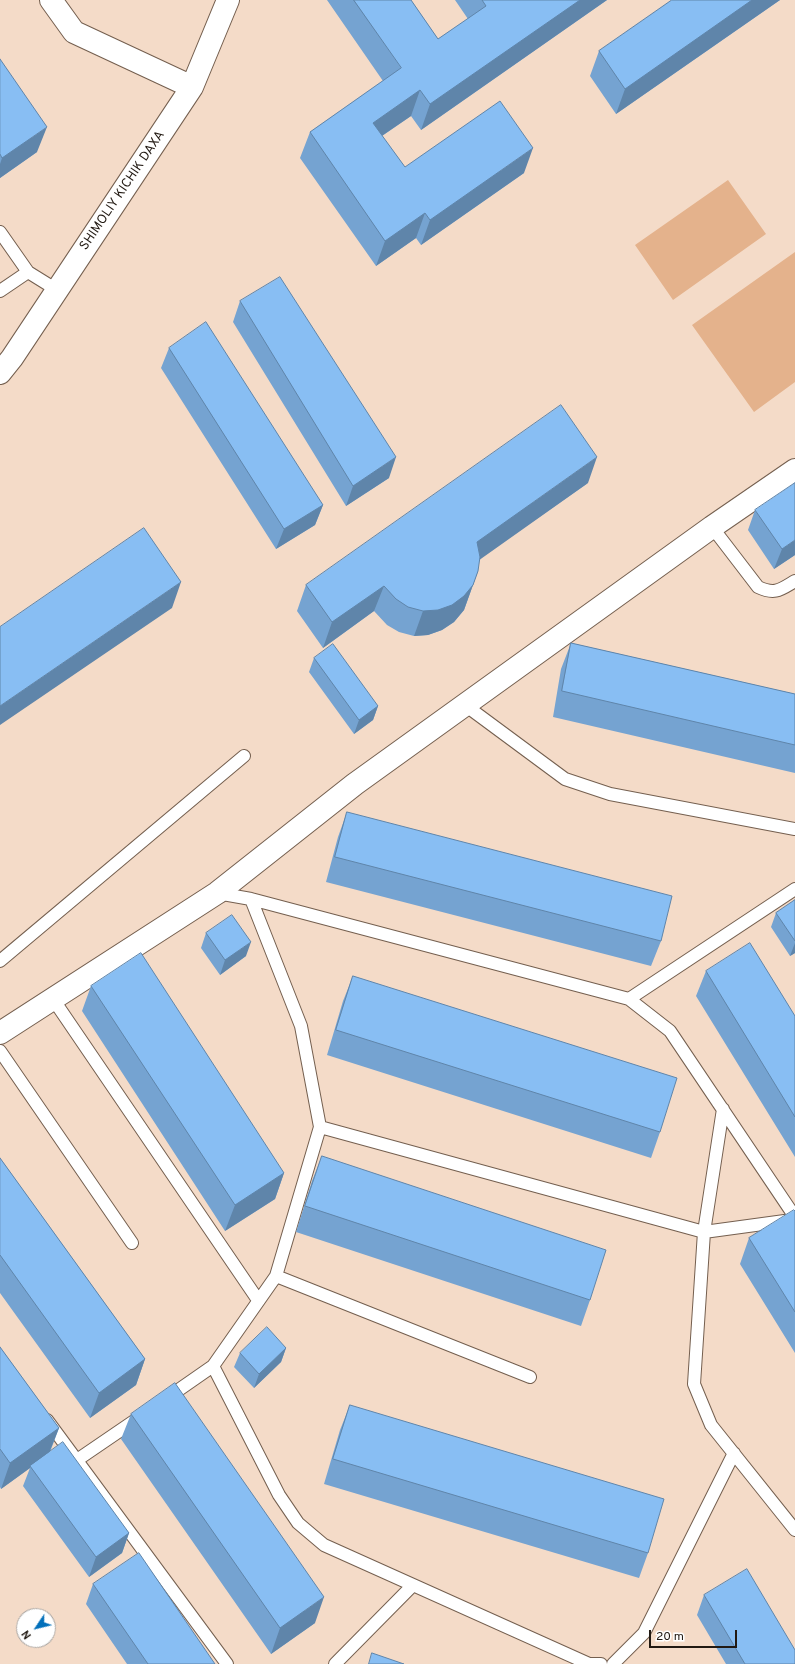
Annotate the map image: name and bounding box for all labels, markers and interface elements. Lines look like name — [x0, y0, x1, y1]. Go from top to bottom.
street label: SHIMOLIY KICHIK DAXA — [77, 128, 169, 254]
north arrow — [16, 1608, 56, 1648]
scale bar — [651, 1622, 739, 1648]
text: N — [19, 1627, 35, 1642]
text: 20 m — [656, 1629, 684, 1645]

